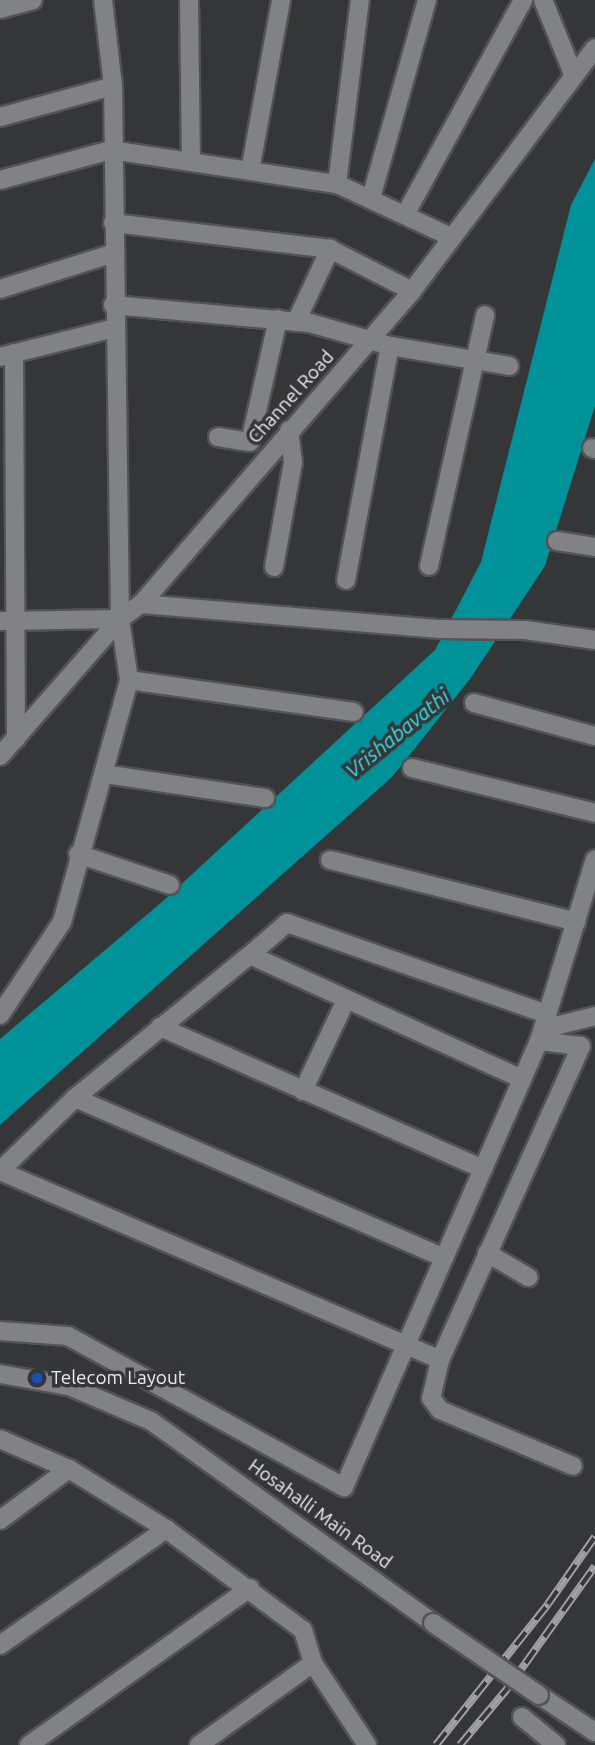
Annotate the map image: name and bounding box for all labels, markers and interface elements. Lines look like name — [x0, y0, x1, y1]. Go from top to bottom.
street label: Channel Road — [243, 346, 339, 448]
water label: Vrishabavathi — [340, 683, 454, 783]
place label: Telecom Layout — [51, 1367, 185, 1389]
marker: Telecom Layout — [29, 1370, 45, 1386]
street label: Hosahalli Main Road — [244, 1454, 396, 1574]

